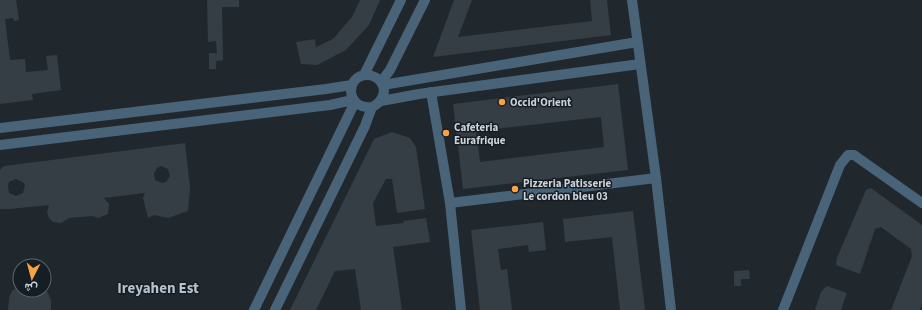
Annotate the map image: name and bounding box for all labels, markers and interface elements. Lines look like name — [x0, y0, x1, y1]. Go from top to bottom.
place label: Occid'Orient — [510, 95, 572, 110]
marker: Occid'Orient — [497, 97, 507, 107]
place label: Cafeteria Eurafrique — [454, 120, 506, 148]
marker: Cafeteria Eurafrique — [441, 128, 451, 138]
place label: Pizzeria Patisserie Le cordon bleu 03 — [523, 176, 612, 204]
marker: Pizzeria Patisserie Le cordon bleu 03 — [510, 184, 520, 194]
north arrow — [12, 258, 52, 298]
district label: Ireyahen Est — [117, 278, 199, 299]
text: ش — [24, 279, 38, 296]

